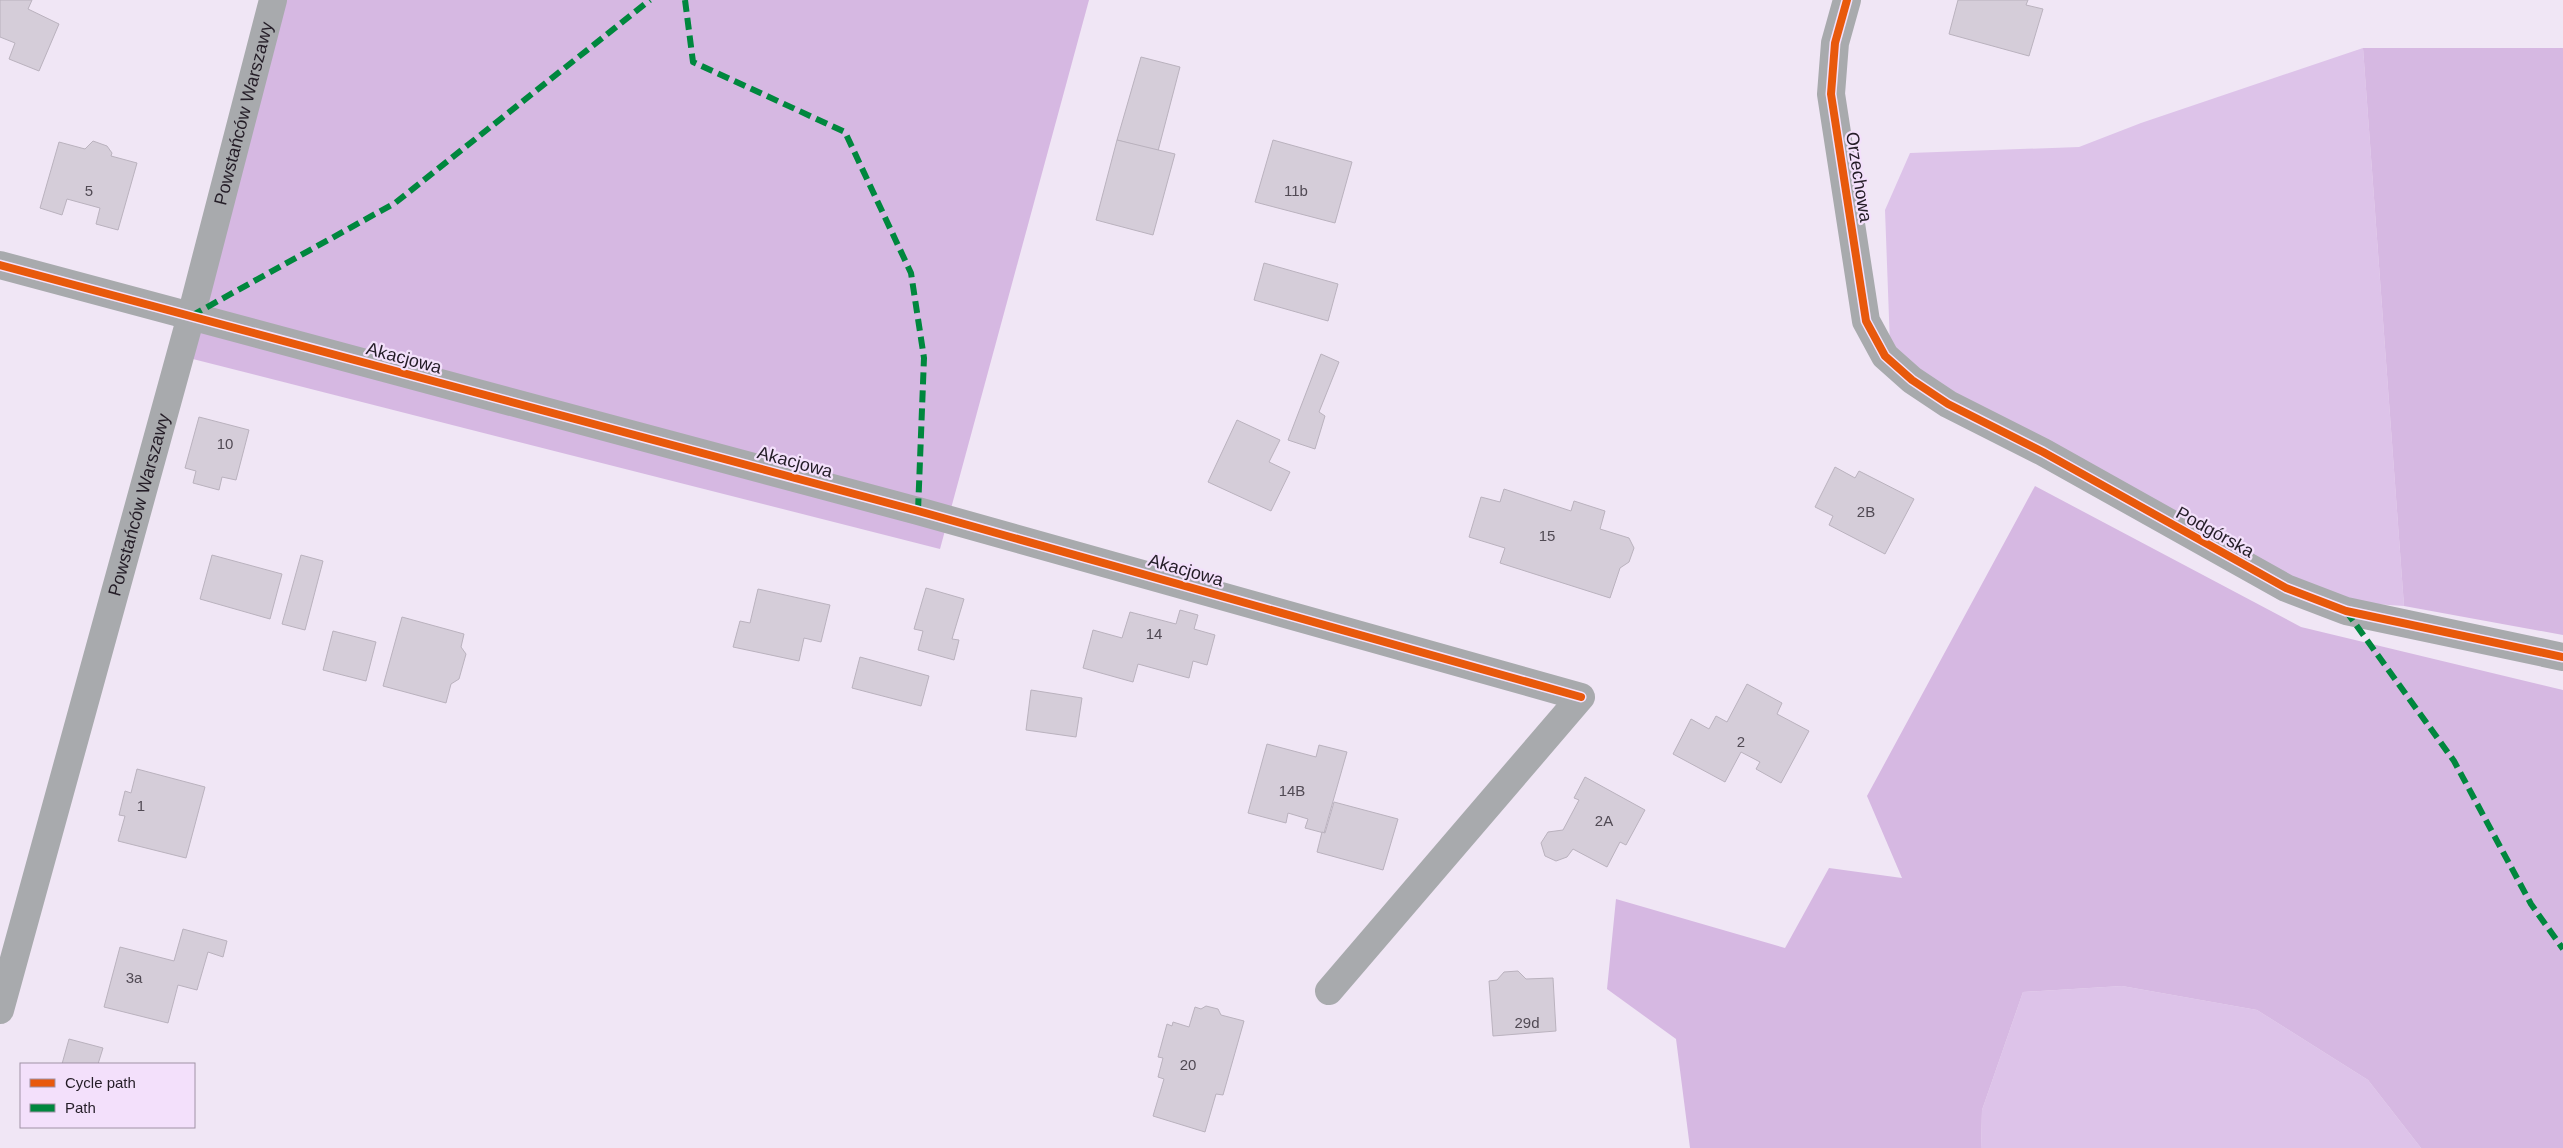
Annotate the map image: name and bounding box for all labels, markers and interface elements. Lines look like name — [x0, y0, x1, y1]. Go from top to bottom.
street label: Powstańców Warszawy — [210, 20, 277, 207]
street label: Orzechowa — [1842, 130, 1876, 224]
house number: 5 — [85, 182, 93, 199]
house number: 11b — [1284, 182, 1308, 199]
street label: Akacjowa — [364, 338, 445, 378]
street label: Powstańców Warszawy — [104, 411, 174, 598]
house number: 10 — [217, 435, 233, 452]
street label: Akacjowa — [755, 442, 836, 482]
street label: Podgórska — [2173, 502, 2258, 562]
house number: 2B — [1857, 503, 1875, 520]
house number: 15 — [1539, 527, 1555, 544]
street label: Akacjowa — [1146, 550, 1227, 591]
house number: 14 — [1146, 625, 1162, 642]
house number: 2 — [1737, 733, 1745, 750]
house number: 14B — [1279, 782, 1305, 799]
house number: 1 — [137, 797, 145, 814]
house number: 2A — [1595, 812, 1613, 829]
house number: 3a — [126, 969, 143, 986]
house number: 29d — [1514, 1014, 1540, 1031]
house number: 20 — [1180, 1056, 1196, 1073]
legend — [20, 1063, 195, 1128]
text: Cycle path — [65, 1074, 136, 1091]
text: Path — [65, 1099, 96, 1116]

